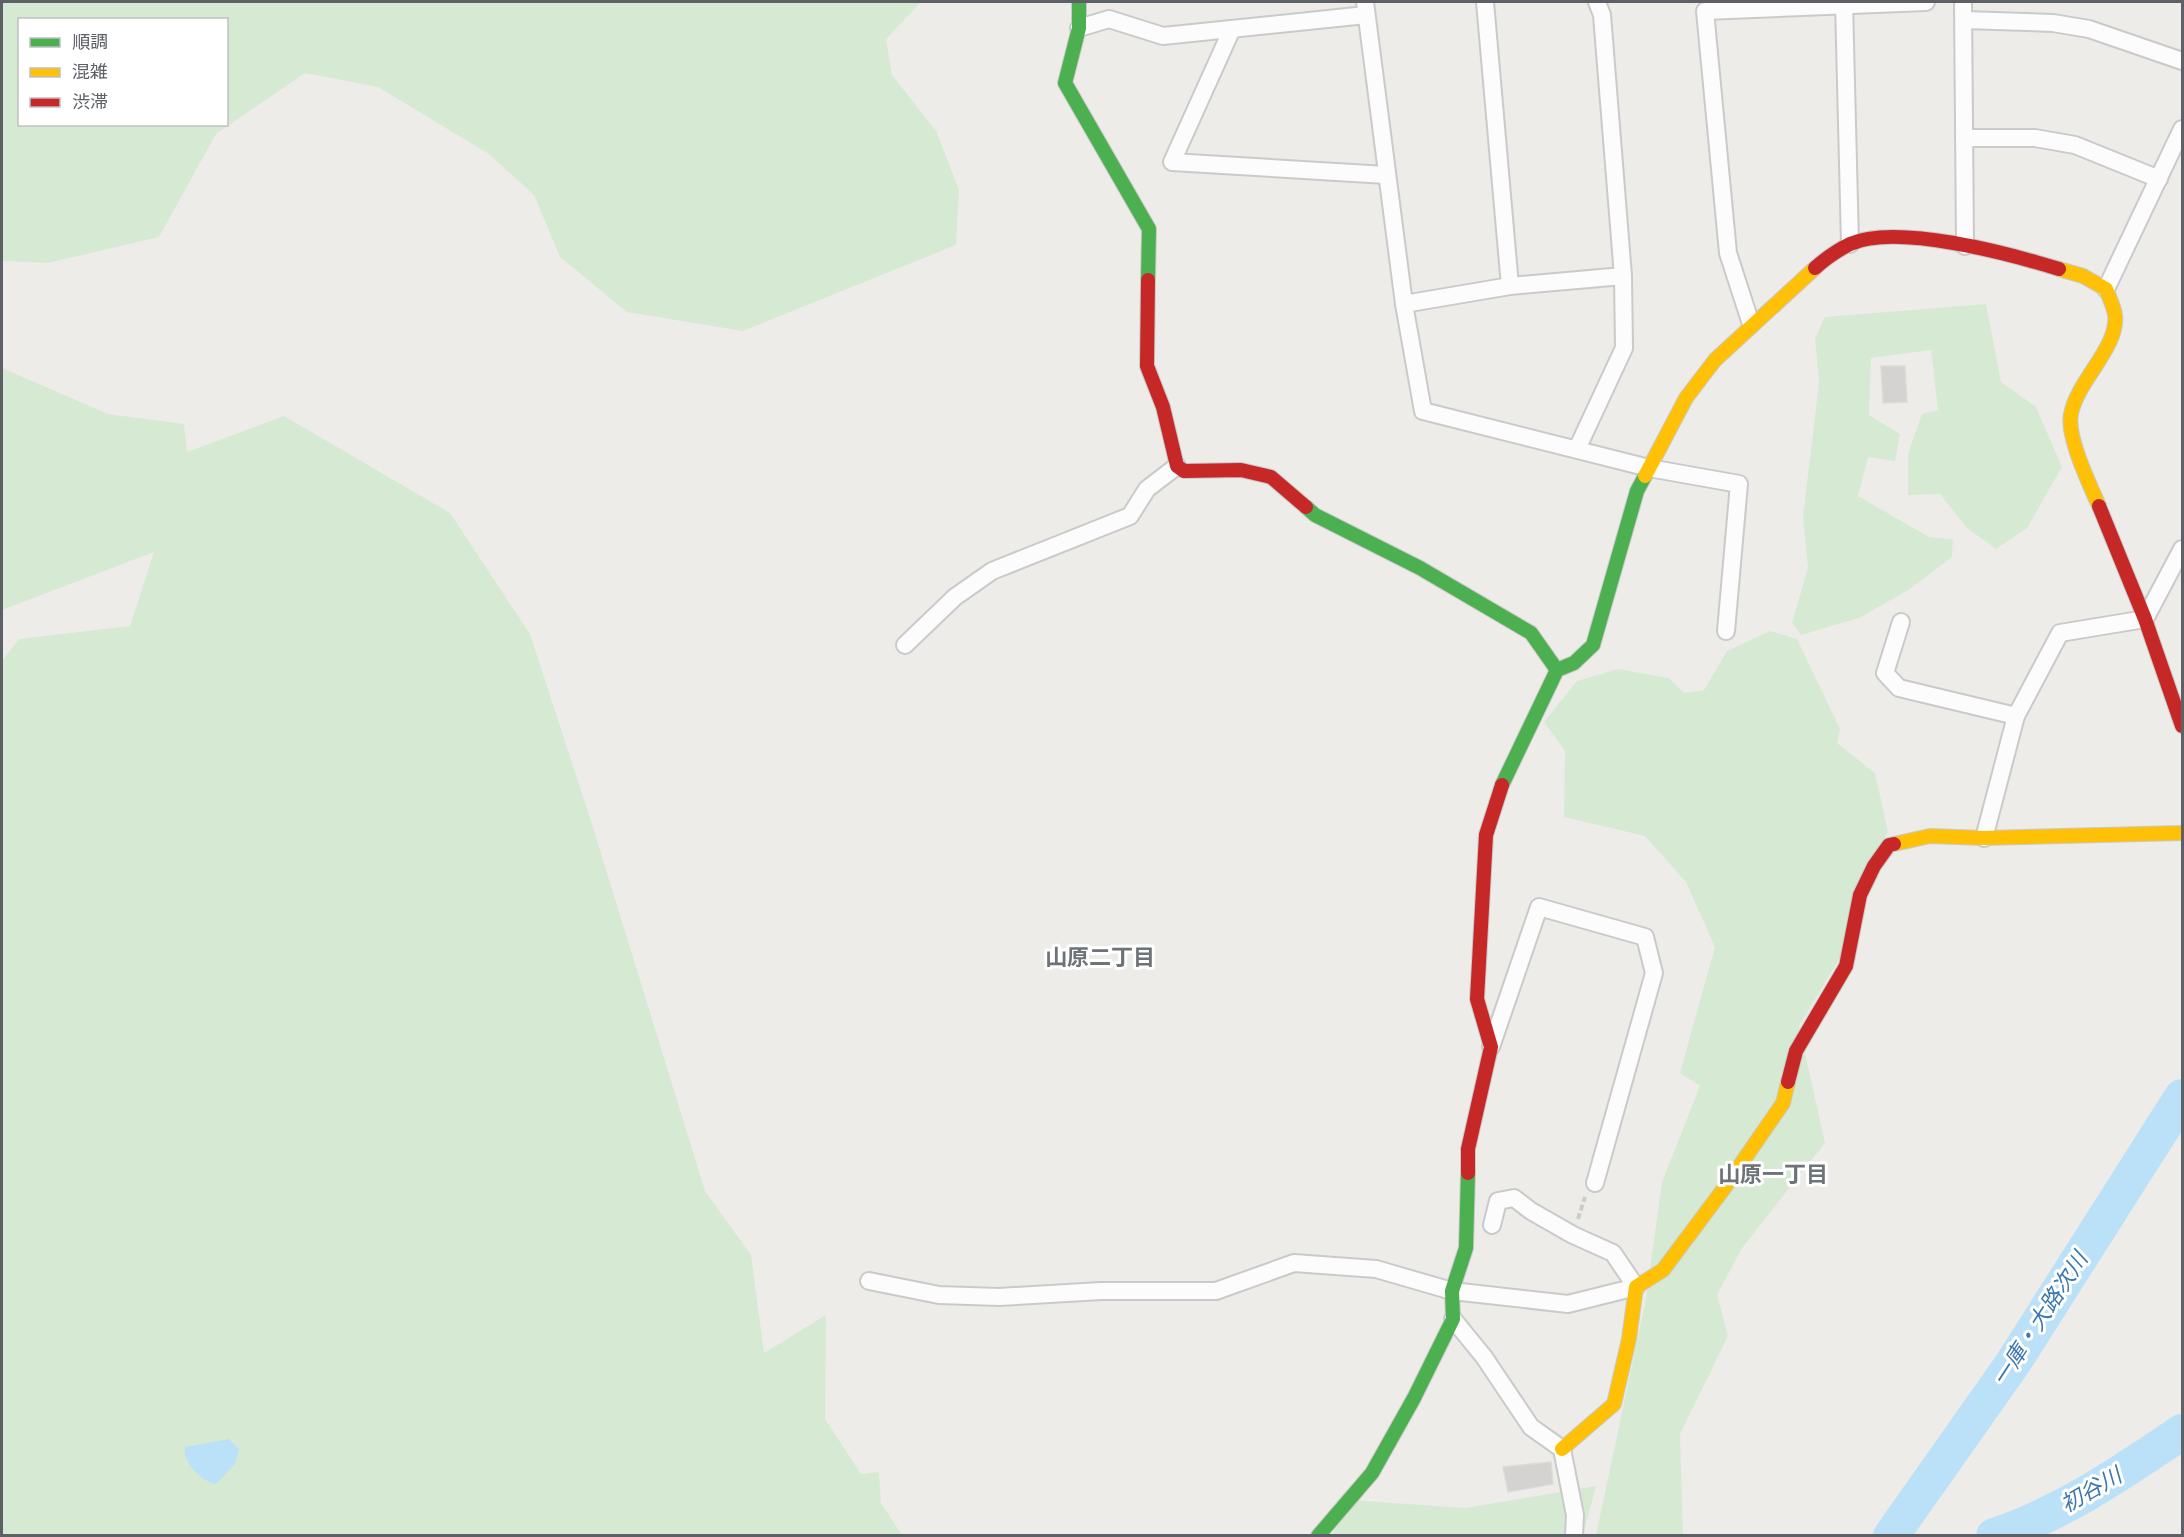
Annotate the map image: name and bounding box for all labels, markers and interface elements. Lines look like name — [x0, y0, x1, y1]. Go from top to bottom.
legend — [18, 18, 228, 126]
text: 順調 — [72, 31, 108, 52]
text: 混雑 — [72, 61, 108, 82]
text: 渋滞 — [72, 91, 108, 112]
district label: 山原二丁目 — [1045, 945, 1155, 970]
district label: 山原一丁目 — [1718, 1162, 1828, 1187]
water label: 一庫・大路次川 — [1988, 1246, 2094, 1390]
water label: 初谷川 — [2056, 1462, 2128, 1517]

